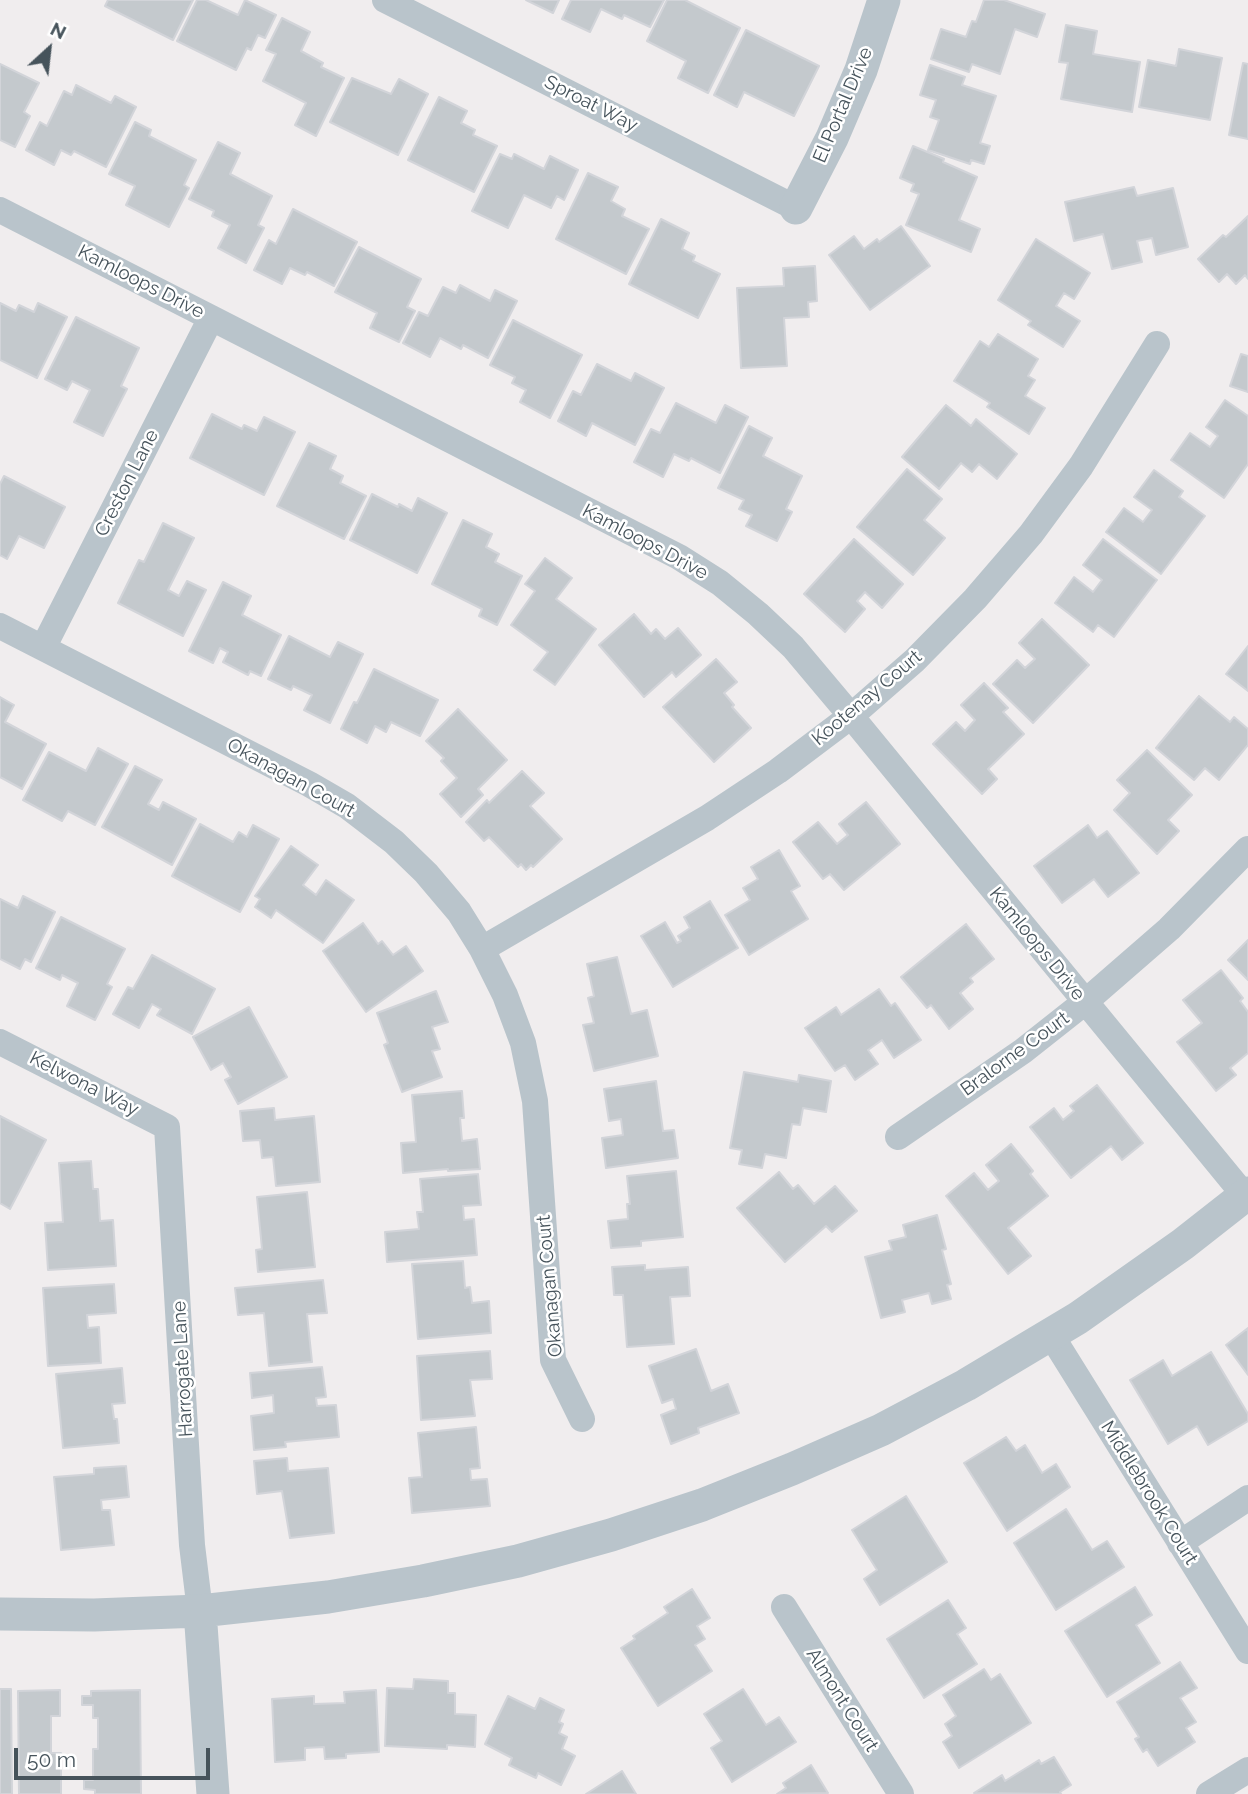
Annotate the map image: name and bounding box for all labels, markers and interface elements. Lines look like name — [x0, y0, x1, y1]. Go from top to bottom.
north arrow — [14, 14, 84, 84]
text: N — [47, 17, 70, 43]
street label: El Portal Drive — [808, 44, 878, 166]
street label: Sproat Way — [541, 71, 641, 137]
street label: Kamloops Drive — [74, 240, 208, 324]
street label: Creston Lane — [90, 426, 164, 540]
street label: Kamloops Drive — [578, 499, 712, 585]
street label: Kootenay Court — [807, 645, 927, 751]
street label: Okanagan Court — [223, 733, 359, 823]
street label: Kamloops Drive — [984, 883, 1090, 1005]
street label: Bralorne Court — [956, 1007, 1074, 1101]
street label: Kelwona Way — [26, 1047, 142, 1121]
street label: Okanagan Court — [532, 1214, 568, 1358]
street label: Harrogate Lane — [168, 1300, 198, 1438]
street label: Middlebrook Court — [1096, 1417, 1202, 1569]
street label: Almont Court — [801, 1644, 883, 1756]
scale bar — [18, 1734, 214, 1778]
text: 50 m — [27, 1747, 76, 1772]

